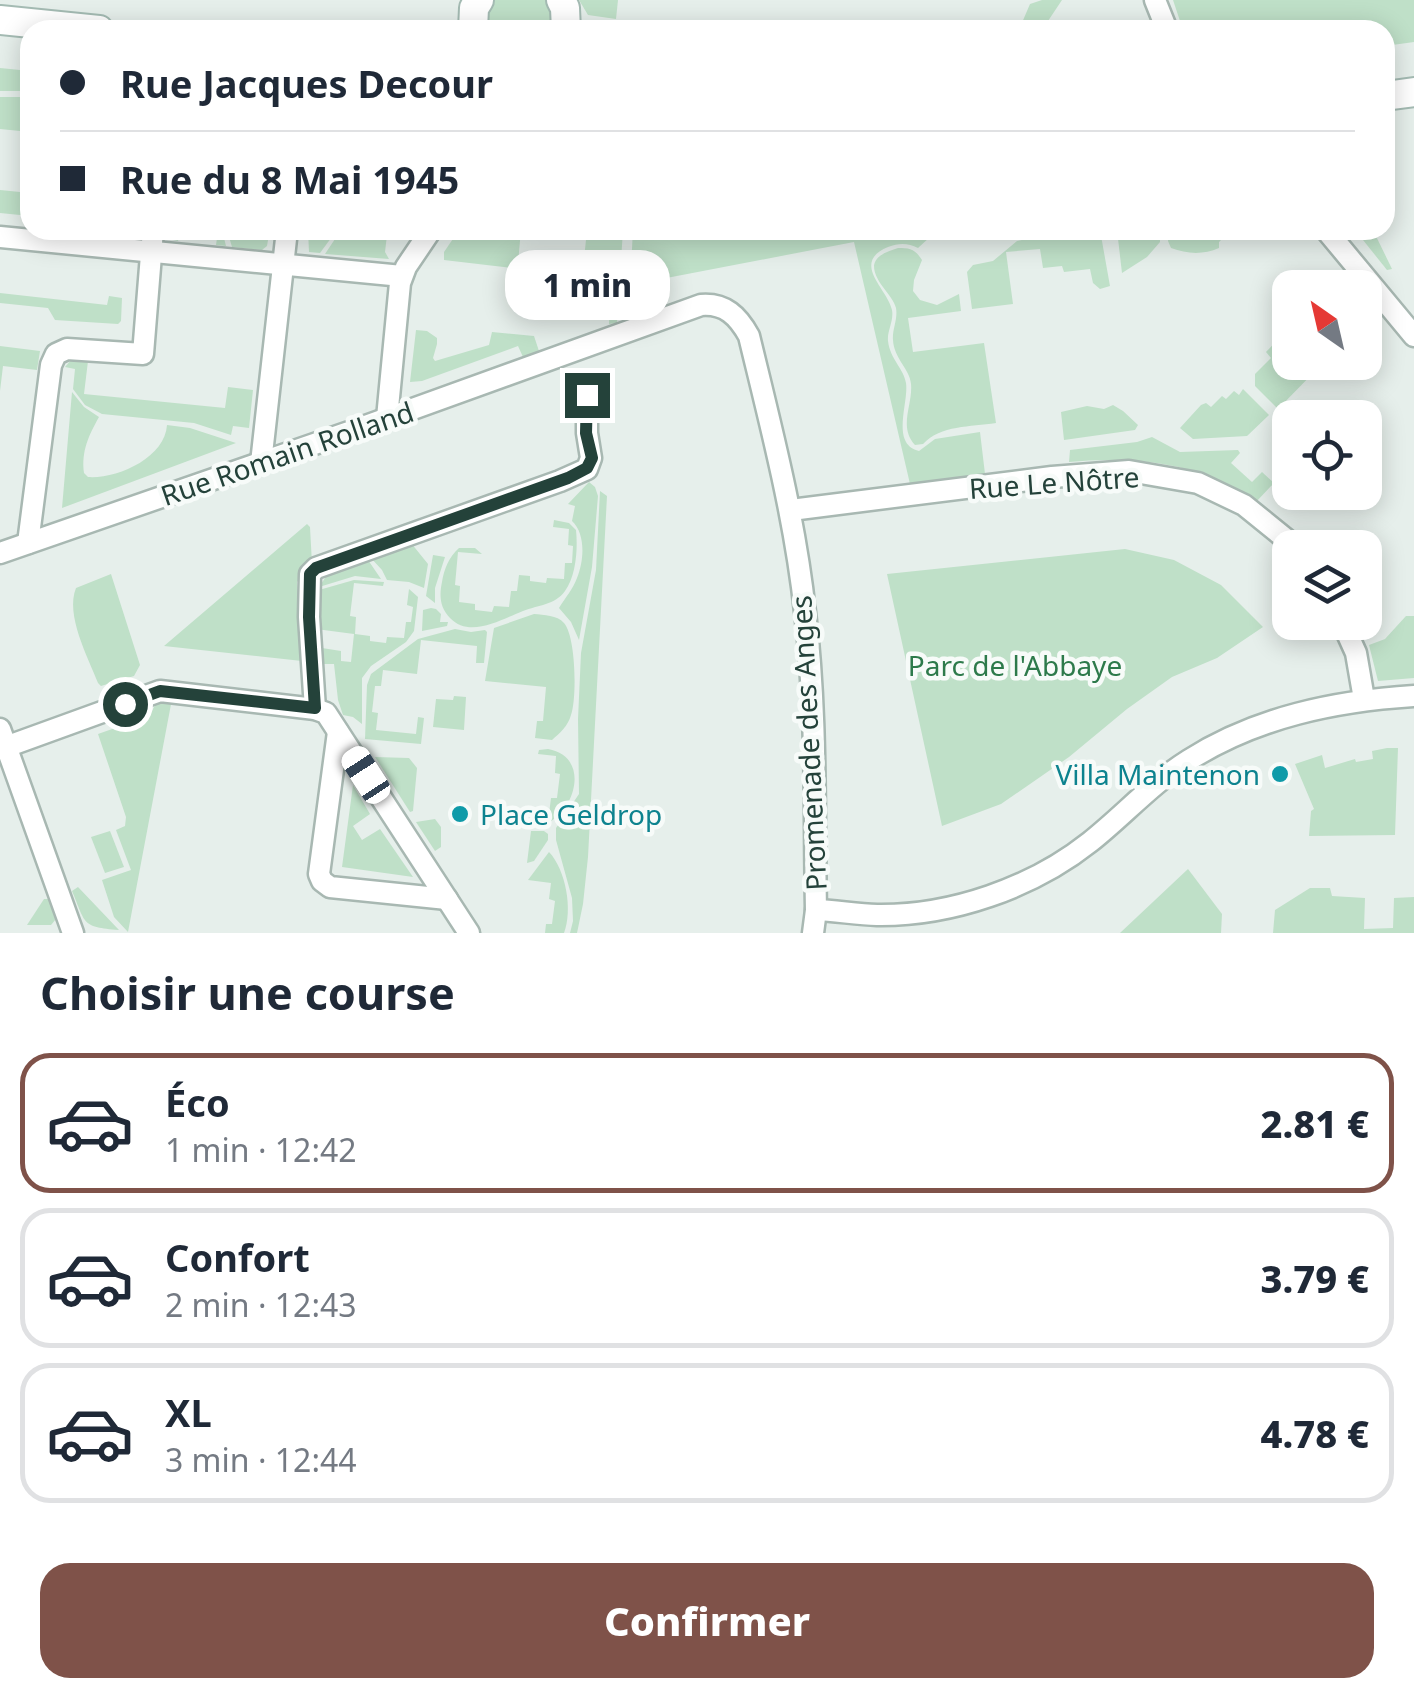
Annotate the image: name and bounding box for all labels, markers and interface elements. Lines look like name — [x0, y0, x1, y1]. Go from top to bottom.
text: Rue Jacques Decour — [120, 57, 493, 109]
text: Rue du 8 Mai 1945 — [120, 153, 459, 205]
callout: 1 min — [504, 250, 670, 320]
text: 1 min — [543, 263, 632, 306]
north arrow — [1272, 270, 1382, 380]
map controls — [1272, 270, 1382, 640]
route end — [565, 373, 610, 418]
street label: Rue Romain Rolland — [156, 392, 418, 514]
button: locate — [1272, 400, 1382, 510]
street label: Rue Le Nôtre — [968, 457, 1140, 507]
button: layers — [1272, 530, 1382, 640]
street label: Promenade des Anges — [781, 594, 835, 892]
park label: Parc de l'Abbaye — [908, 646, 1122, 684]
route start — [103, 682, 148, 727]
car — [337, 742, 395, 808]
place label: Villa Maintenon — [1055, 755, 1260, 793]
marker: Villa Maintenon — [1269, 763, 1291, 785]
place label: Place Geldrop — [480, 795, 662, 833]
marker: Place Geldrop — [449, 803, 471, 825]
text: Choisir une course — [40, 962, 455, 1023]
text: Éco — [165, 1076, 230, 1128]
icon: car — [45, 1078, 135, 1168]
text: 2.81 € — [1260, 1097, 1369, 1149]
text: 1 min · 12:42 — [165, 1128, 357, 1171]
text: Confort — [165, 1231, 310, 1283]
icon: car — [45, 1233, 135, 1323]
text: 3.79 € — [1260, 1252, 1369, 1304]
text: 2 min · 12:43 — [165, 1283, 357, 1326]
text: XL — [165, 1386, 212, 1438]
icon: car — [45, 1388, 135, 1478]
text: 4.78 € — [1260, 1407, 1369, 1459]
text: 3 min · 12:44 — [165, 1438, 357, 1481]
button: Confirmer — [40, 1563, 1374, 1678]

